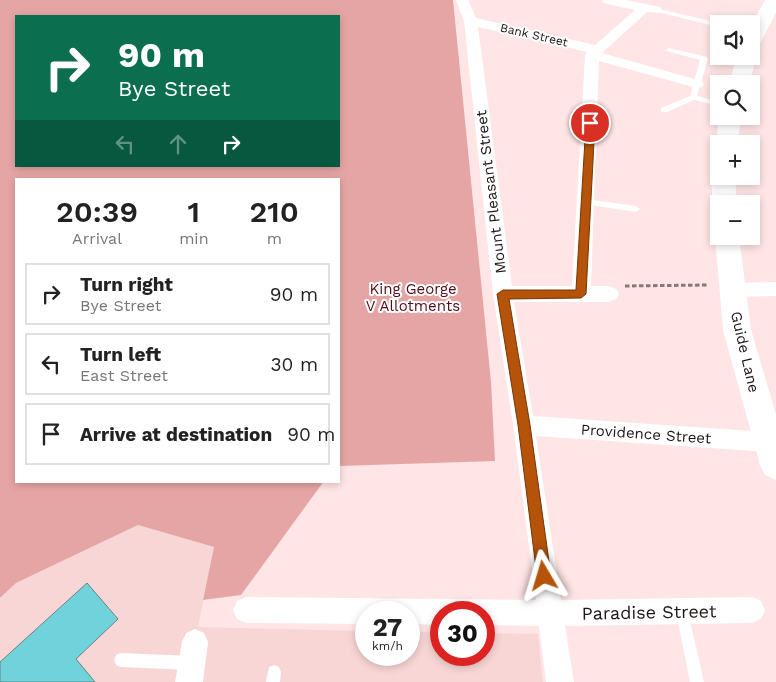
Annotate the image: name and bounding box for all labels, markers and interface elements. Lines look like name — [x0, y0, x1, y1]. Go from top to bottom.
map controls — [710, 15, 760, 245]
button: sound — [710, 15, 760, 65]
street label: Bank Street — [499, 20, 569, 50]
text: 90 m — [118, 34, 205, 76]
icon: right — [35, 35, 100, 100]
button: search — [710, 75, 760, 125]
text: Bye Street — [118, 76, 230, 101]
pin — [569, 102, 611, 144]
street label: Mount Pleasant Street — [472, 109, 510, 275]
icon: arrive — [576, 109, 604, 137]
icon: left — [111, 130, 139, 158]
icon: ahead — [164, 130, 192, 158]
icon: right — [217, 130, 245, 158]
button: + — [710, 135, 760, 185]
text: 20:39 — [56, 194, 138, 229]
text: 1 — [188, 194, 200, 229]
text: 210 — [250, 194, 299, 229]
button: − — [710, 195, 760, 245]
text: Arrival — [72, 229, 122, 248]
text: min — [179, 229, 209, 248]
text: m — [267, 229, 282, 248]
text: Turn right — [80, 273, 173, 296]
icon: right — [37, 280, 65, 308]
park label: King George V Allotments — [366, 280, 460, 315]
text: 90 m — [270, 283, 318, 306]
text: Bye Street — [80, 296, 162, 315]
street label: Guide Lane — [727, 310, 763, 394]
text: Turn left — [80, 343, 161, 366]
icon: left — [37, 350, 65, 378]
text: 30 m — [271, 353, 318, 376]
text: East Street — [80, 366, 168, 385]
icon: arrive — [37, 420, 65, 448]
street label: Providence Street — [580, 420, 712, 448]
text: Arrive at destination — [80, 423, 272, 446]
text: 90 m — [287, 423, 335, 446]
position arrow — [517, 549, 569, 601]
street label: Paradise Street — [581, 600, 717, 624]
speed limit sign: 30 — [430, 601, 495, 666]
text: 27 — [373, 613, 402, 642]
text: km/h — [372, 639, 403, 653]

